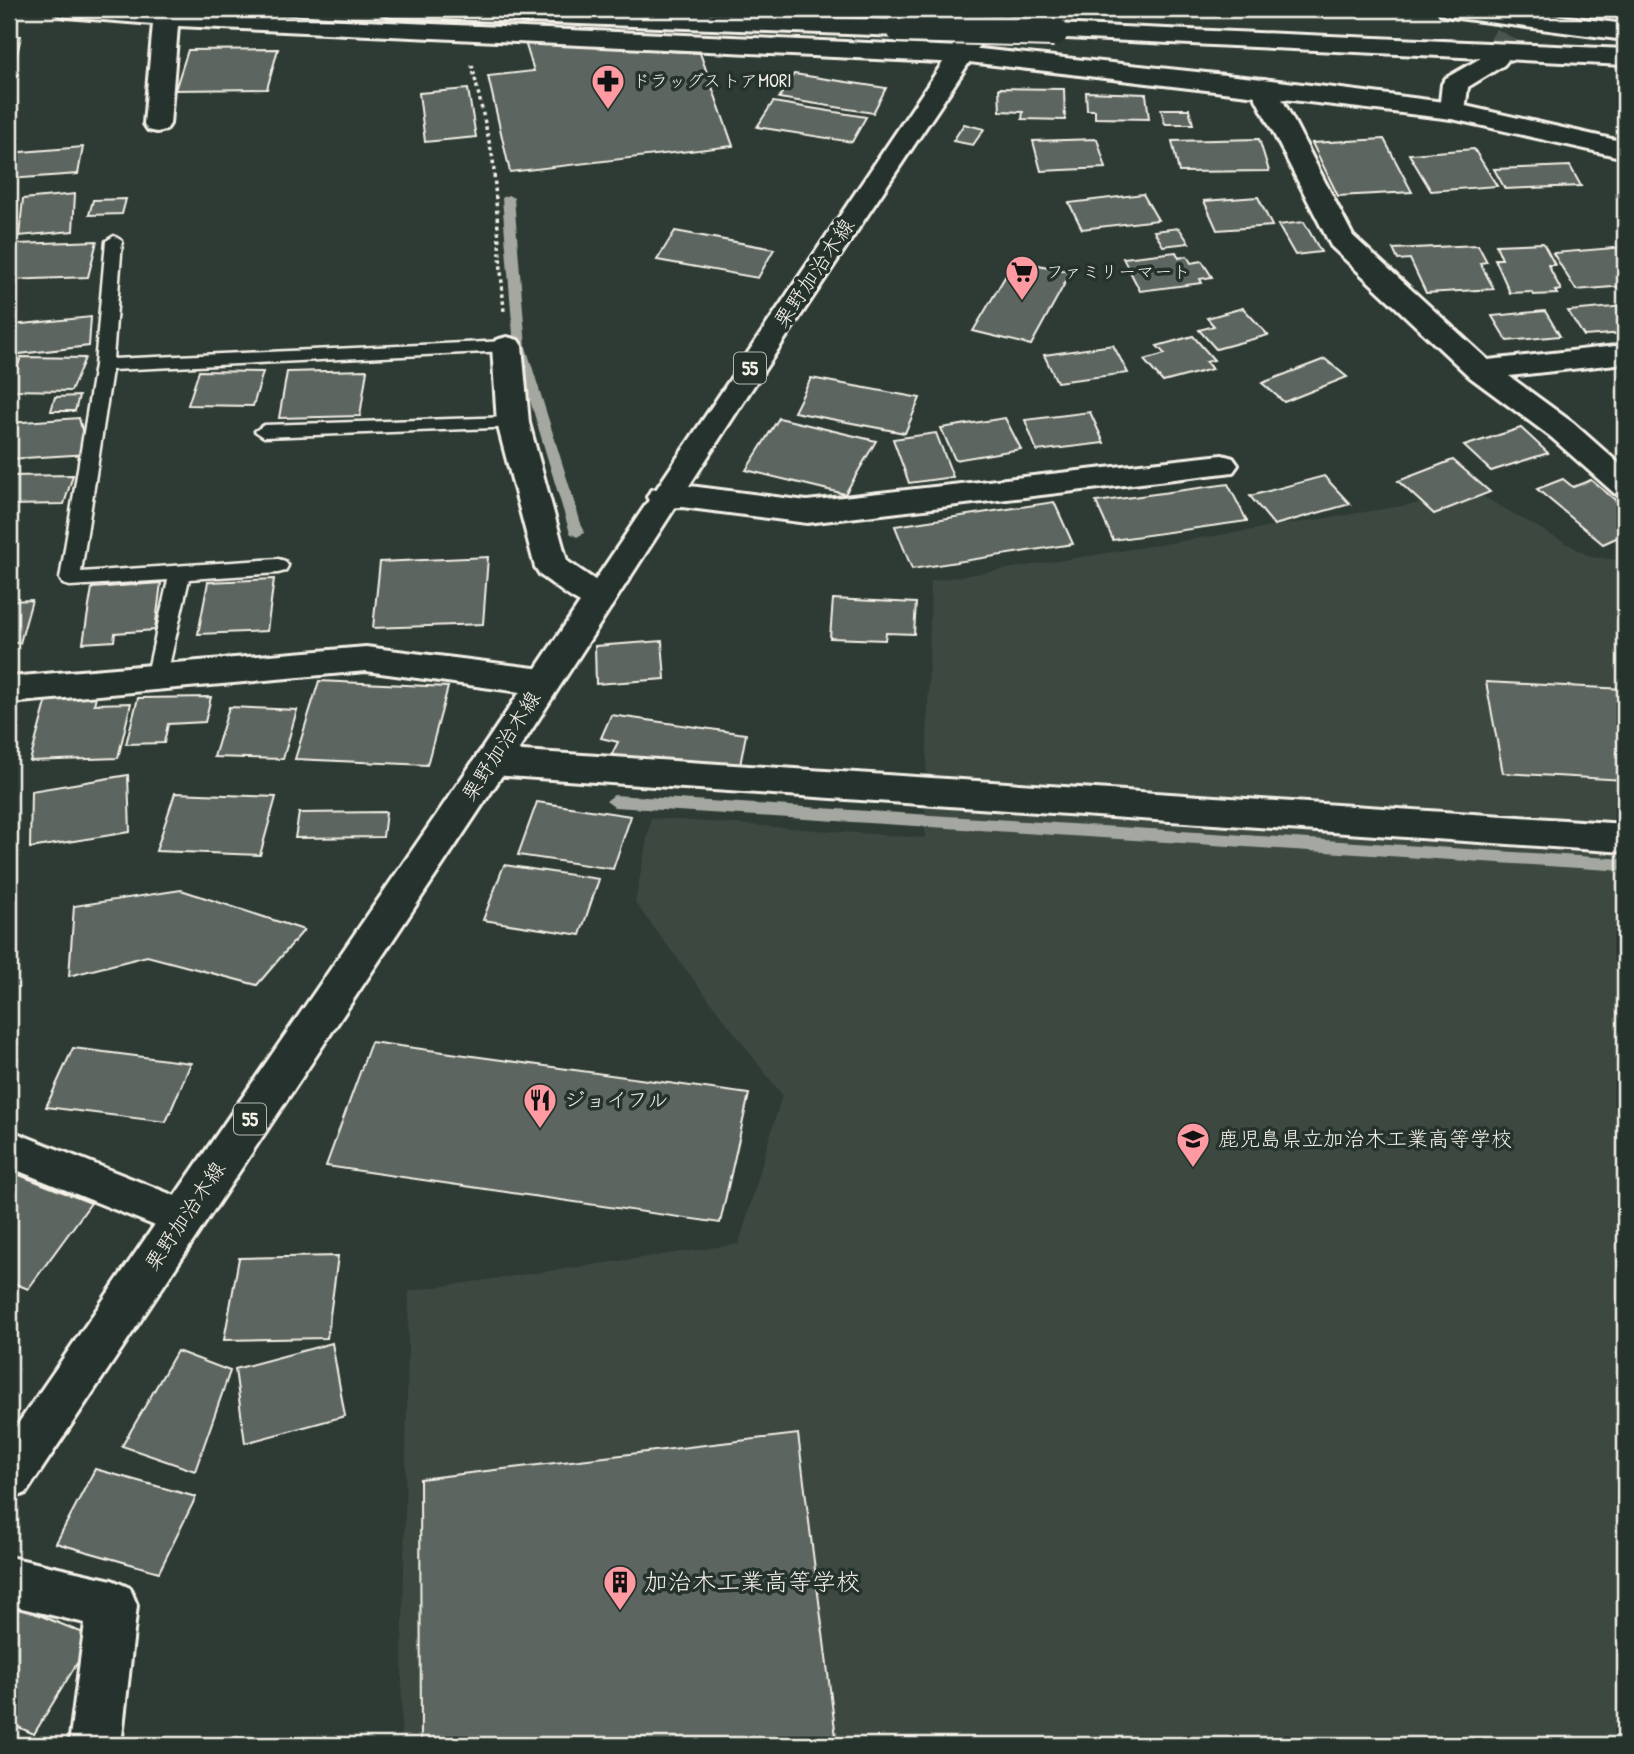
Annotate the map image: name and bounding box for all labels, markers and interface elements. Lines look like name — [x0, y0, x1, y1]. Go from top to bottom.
pharmacy icon: ドラッグストアMORI — [589, 62, 627, 111]
place label: ドラッグストアMORI — [632, 68, 791, 93]
street label: 栗野加治木線 — [766, 212, 861, 333]
supermarket icon: ファミリーマート — [1003, 253, 1041, 302]
place label: ファミリーマート — [1046, 259, 1190, 284]
road number: 55 — [734, 352, 766, 384]
street label: 栗野加治木線 — [454, 685, 547, 806]
restaurant icon: ジョイフル — [521, 1081, 559, 1130]
place label: ジョイフル — [564, 1085, 668, 1114]
road number: 55 — [234, 1104, 266, 1134]
school or university icon: 鹿児島県立加治木工業高等学校 — [1174, 1120, 1212, 1169]
place label: 鹿児島県立加治木工業高等学校 — [1218, 1124, 1512, 1153]
street label: 栗野加治木線 — [137, 1155, 232, 1276]
building icon: 加治木工業高等学校 — [601, 1563, 639, 1612]
place label: 加治木工業高等学校 — [644, 1565, 860, 1597]

